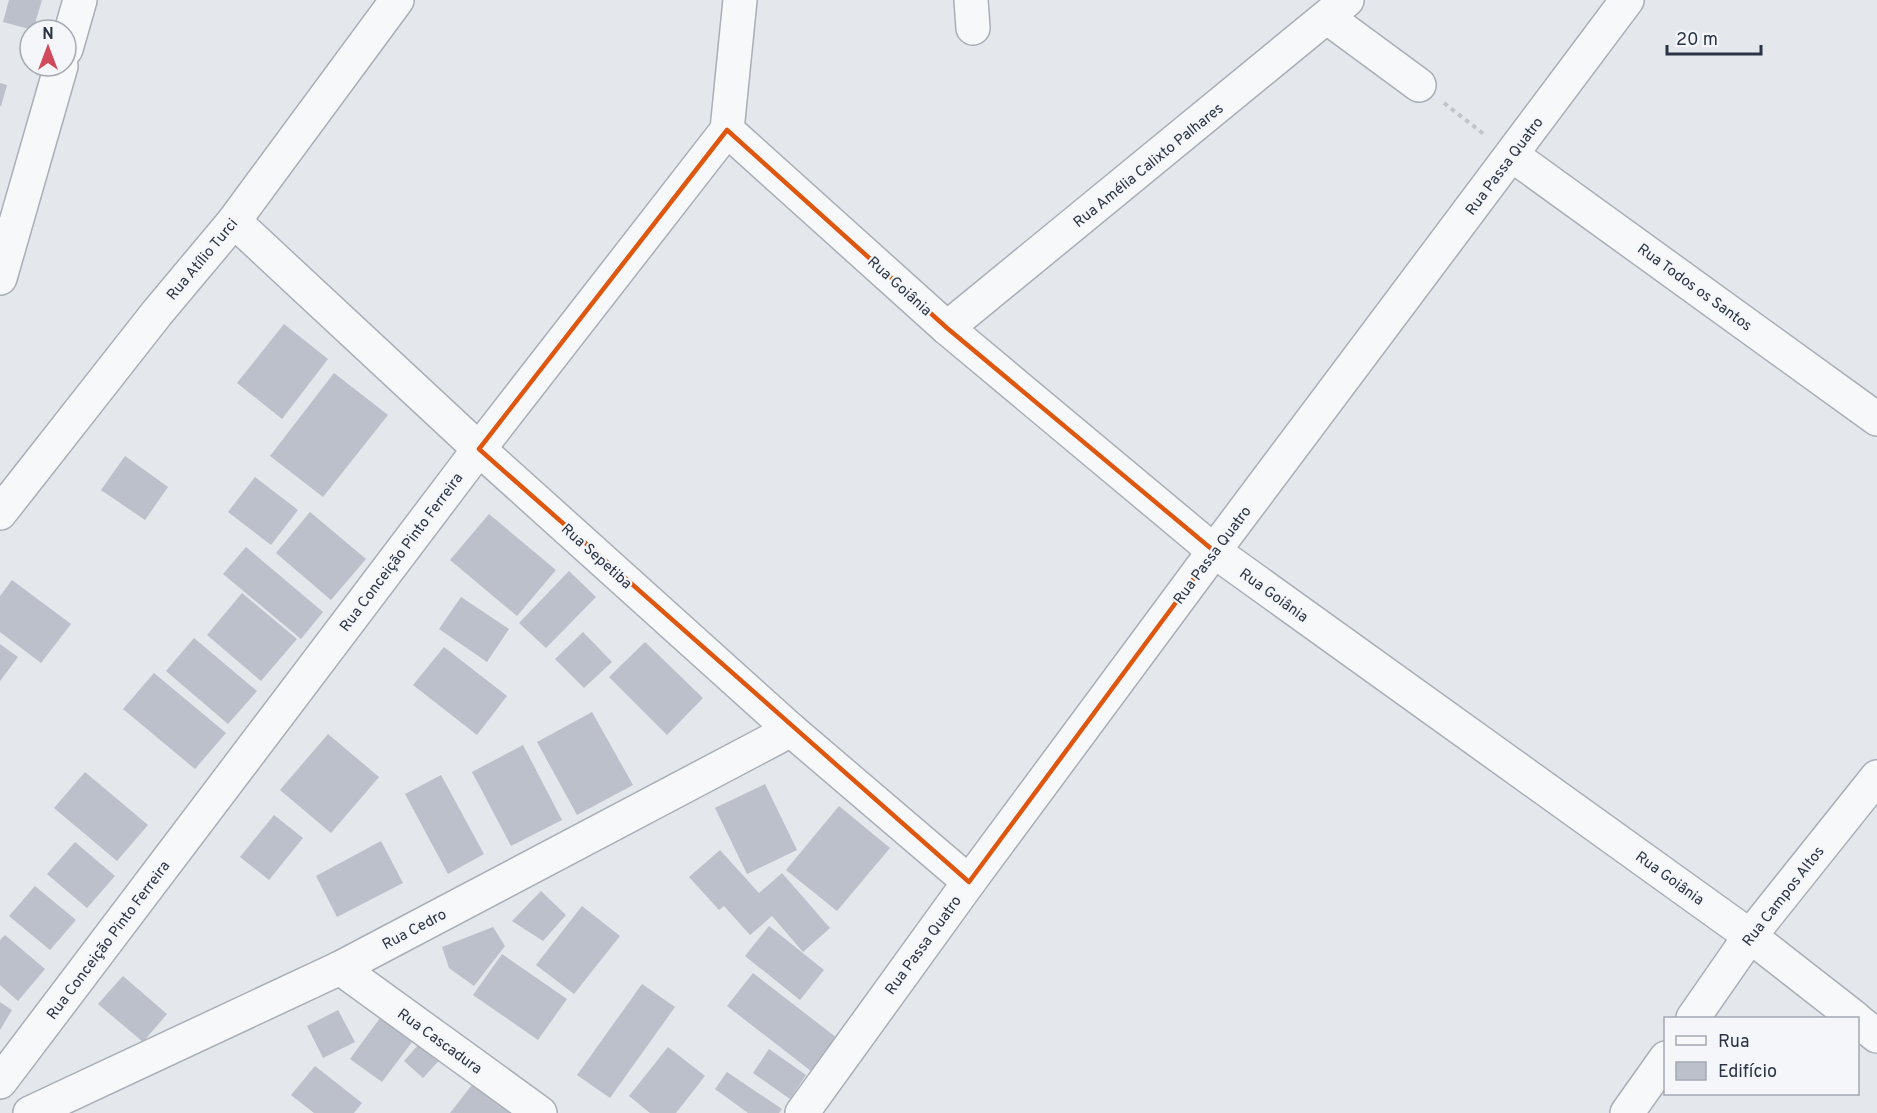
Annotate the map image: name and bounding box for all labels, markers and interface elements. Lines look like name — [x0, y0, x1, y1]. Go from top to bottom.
north arrow — [18, 18, 78, 78]
scale bar — [1667, 18, 1762, 56]
text: N — [42, 25, 54, 45]
text: 20 m — [1676, 29, 1718, 52]
street label: Rua Amélia Calixto Palhares — [1070, 100, 1228, 233]
street label: Rua Passa Quatro — [1462, 114, 1548, 220]
street label: Rua Atílio Turci — [163, 215, 243, 305]
street label: Rua Todos os Santos — [1633, 240, 1755, 336]
street label: Rua Goiânia — [863, 253, 935, 321]
street label: Rua Conceição Pinto Ferreira — [336, 470, 468, 636]
street label: Rua Passa Quatro — [1170, 503, 1256, 609]
street label: Rua Sepetiba — [557, 520, 635, 594]
street label: Rua Goiânia — [1235, 565, 1311, 627]
street label: Rua Campos Altos — [1739, 843, 1829, 951]
street label: Rua Goiânia — [1631, 848, 1707, 910]
street label: Rua Conceição Pinto Ferreira — [43, 858, 175, 1024]
street label: Rua Passa Quatro — [882, 893, 967, 999]
street label: Rua Cedro — [379, 905, 450, 955]
street label: Rua Cascadura — [393, 1005, 485, 1079]
legend — [1664, 1017, 1859, 1095]
text: Rua — [1718, 1031, 1749, 1054]
text: Edifício — [1718, 1061, 1777, 1084]

